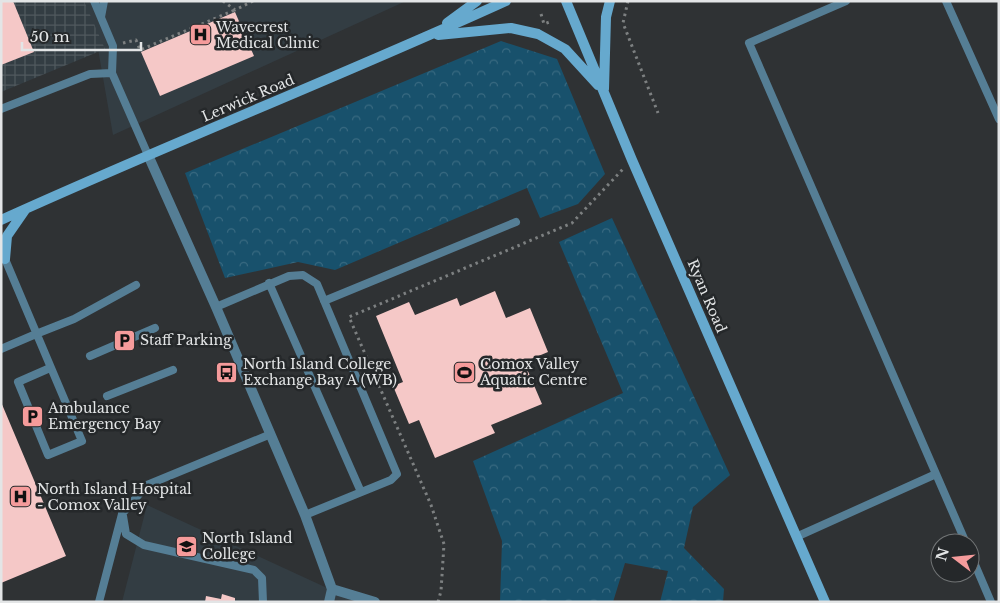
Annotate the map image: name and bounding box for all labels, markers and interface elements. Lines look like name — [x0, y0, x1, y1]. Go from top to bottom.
place label: Wavecrest Medical Clinic — [215, 18, 320, 52]
scale bar — [22, 20, 141, 52]
hospital icon: Wavecrest Medical Clinic — [188, 23, 212, 47]
text: 50 m — [30, 27, 70, 46]
street label: Lerwick Road — [199, 70, 297, 126]
street label: Ryan Road — [683, 257, 731, 336]
parking icon: Staff Parking — [112, 328, 136, 352]
place label: Staff Parking — [140, 331, 232, 349]
place label: North Island College Exchange Bay A (WB) — [243, 355, 397, 389]
place label: Comox Valley Aquatic Centre — [479, 355, 587, 389]
bus stop icon: North Island College Exchange Bay A (WB) — [215, 360, 239, 384]
sports icon: Comox Valley Aquatic Centre — [452, 360, 476, 384]
place label: Ambulance Emergency Bay — [47, 399, 161, 433]
parking icon: Ambulance Emergency Bay — [20, 404, 44, 428]
place label: North Island Hospital - Comox Valley — [37, 480, 192, 514]
hospital icon: North Island Hospital - Comox Valley — [9, 485, 33, 509]
place label: North Island College — [202, 529, 293, 563]
north arrow — [930, 533, 980, 583]
school or university icon: North Island College — [174, 534, 198, 558]
text: N — [932, 546, 953, 563]

